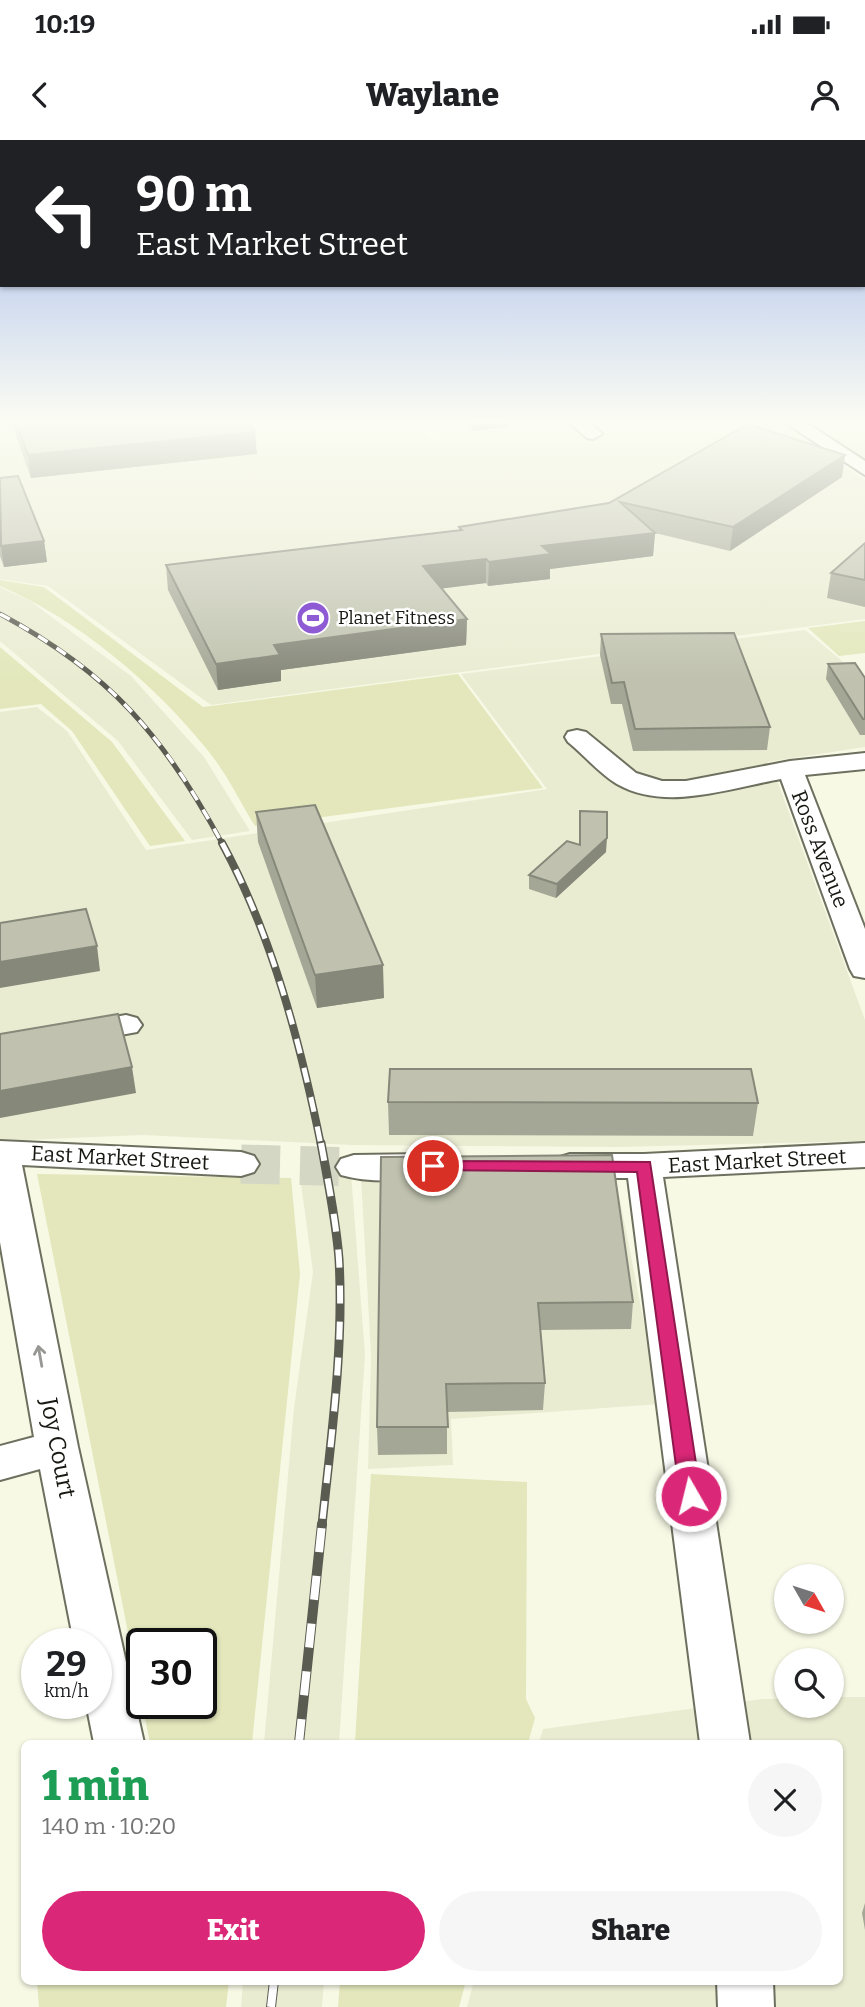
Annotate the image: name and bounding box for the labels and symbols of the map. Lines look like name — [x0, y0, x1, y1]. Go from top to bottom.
sports icon: Planet Fitness — [294, 599, 332, 637]
place label: Planet Fitness — [338, 607, 455, 629]
street label: Ross Avenue — [786, 787, 854, 911]
pin — [403, 1136, 463, 1196]
street label: East Market Street — [30, 1140, 210, 1176]
street label: East Market Street — [667, 1143, 847, 1179]
one-way arrow — [33, 1345, 46, 1368]
street label: Joy Court — [34, 1395, 81, 1501]
position arrow — [654, 1459, 728, 1533]
north arrow — [774, 1564, 844, 1634]
speed limit sign: 30 — [126, 1628, 217, 1719]

